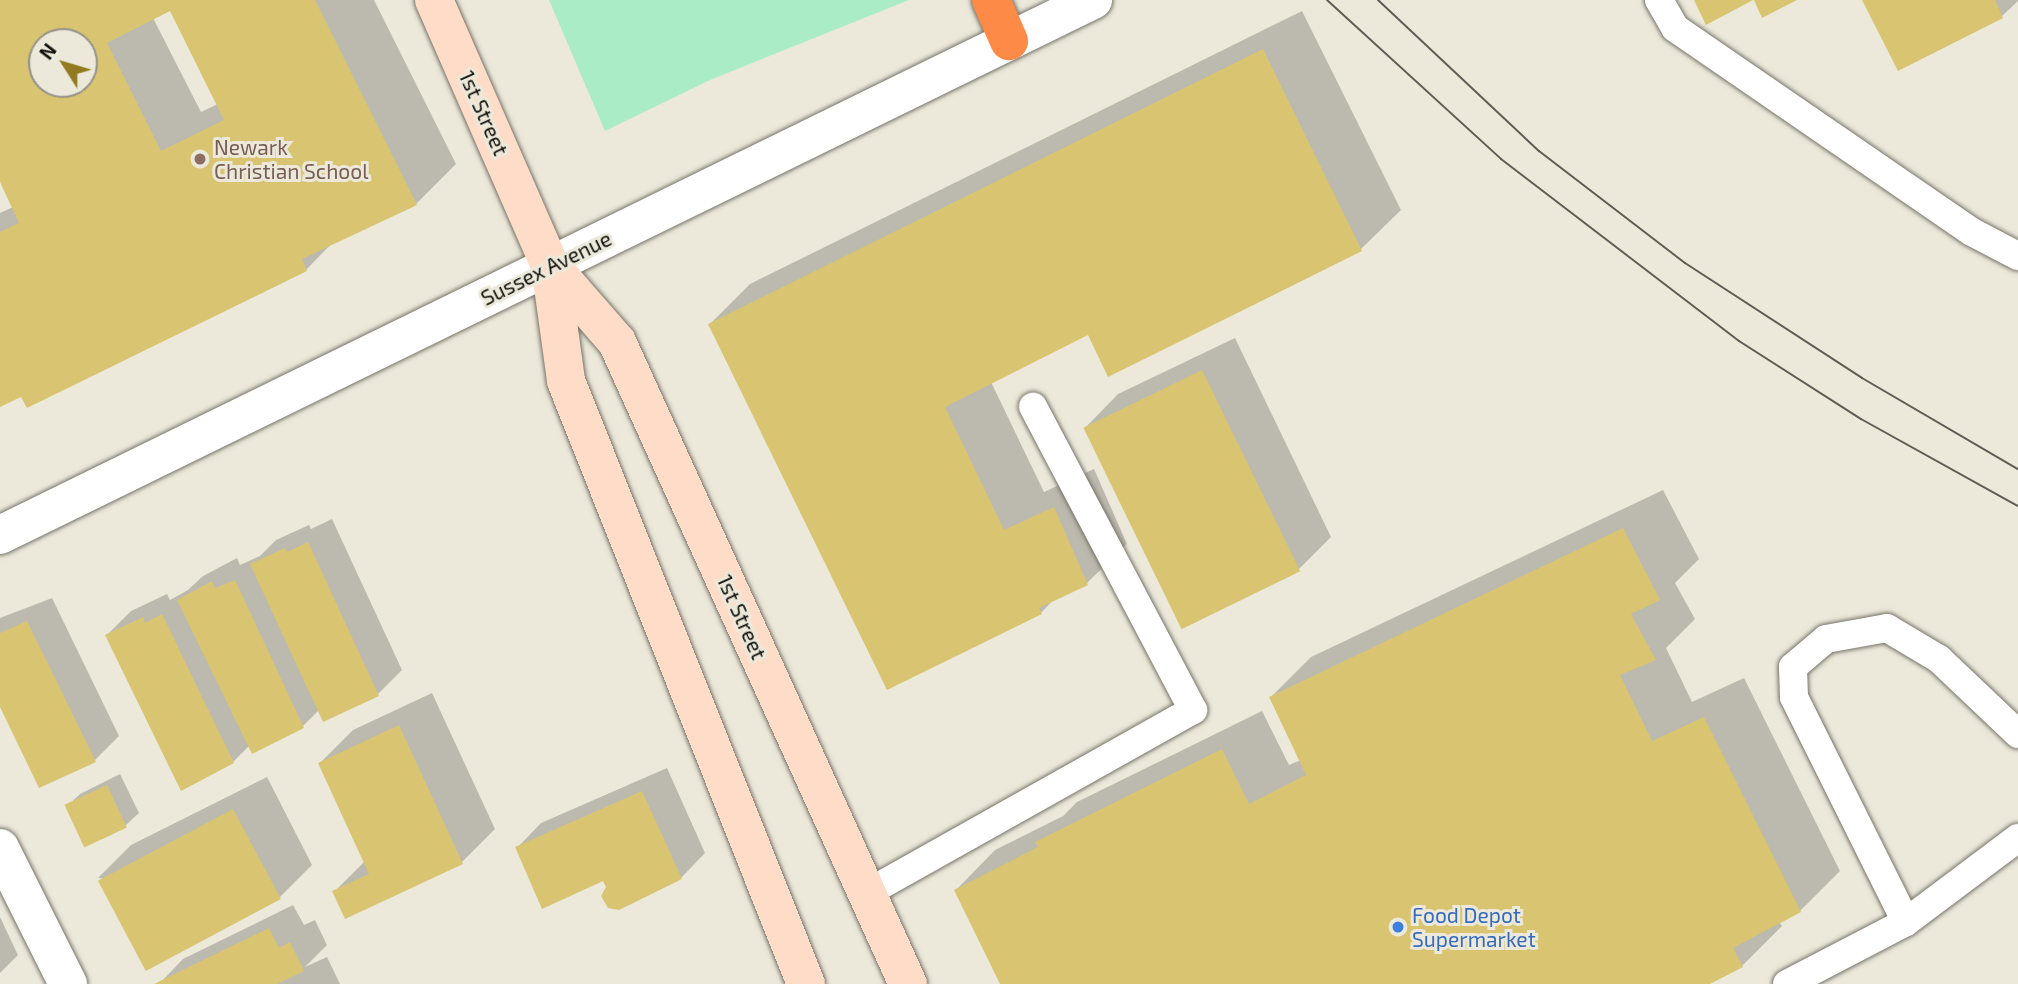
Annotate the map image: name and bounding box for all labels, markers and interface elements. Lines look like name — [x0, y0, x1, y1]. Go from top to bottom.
north arrow — [28, 28, 98, 98]
text: N — [34, 39, 61, 64]
street label: 1st Street — [454, 67, 514, 159]
place label: Newark Christian School — [214, 134, 368, 184]
marker: Newark Christian School — [192, 151, 208, 167]
street label: Sussex Avenue — [476, 225, 616, 311]
street label: 1st Street — [712, 571, 772, 663]
place label: Food Depot Supermarket — [1412, 902, 1536, 952]
marker: Food Depot Supermarket — [1390, 919, 1406, 935]

